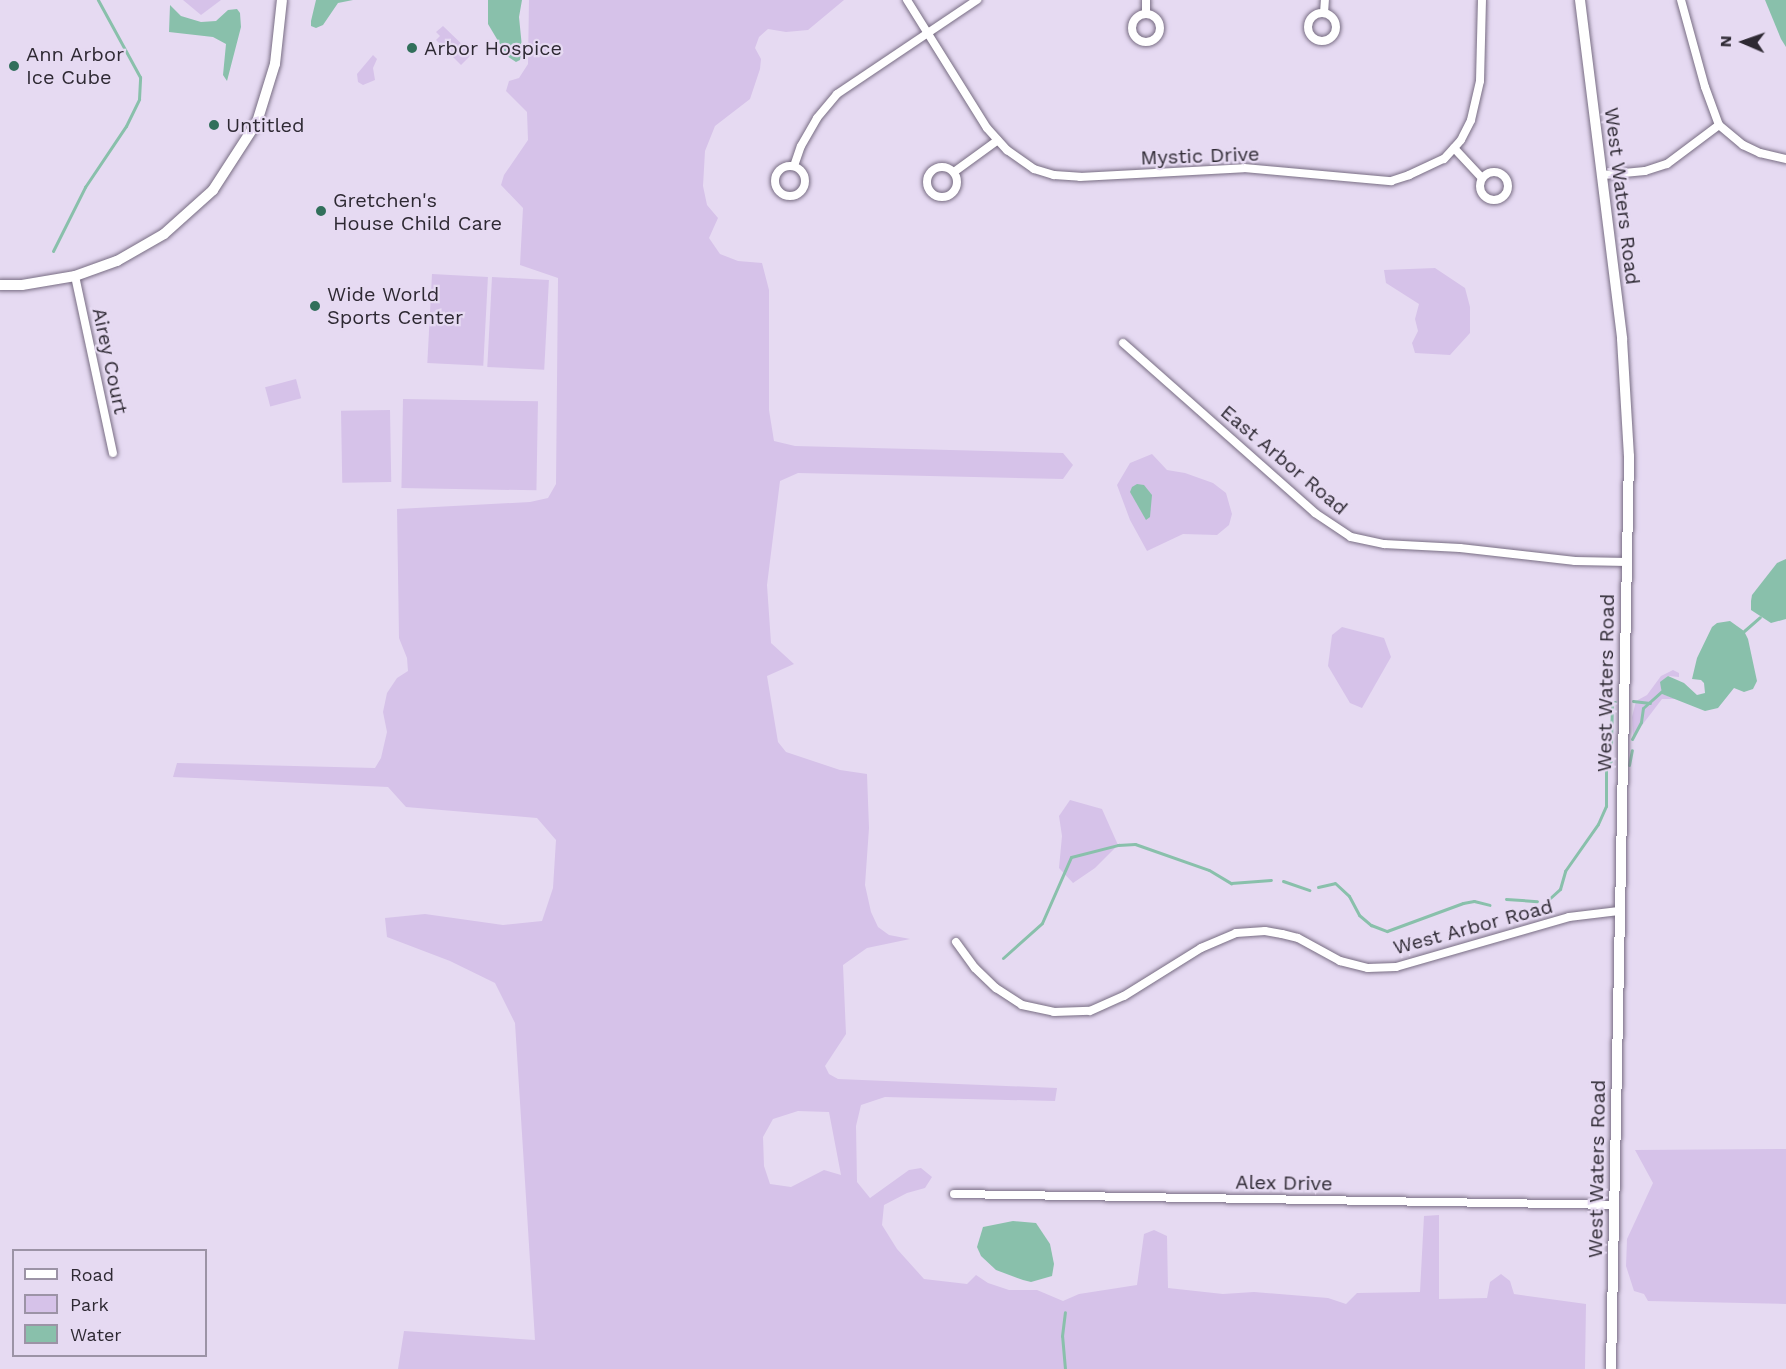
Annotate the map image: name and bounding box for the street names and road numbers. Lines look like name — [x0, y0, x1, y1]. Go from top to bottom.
street label: West Waters Road — [1599, 106, 1645, 286]
street label: Mystic Drive — [1140, 142, 1260, 170]
street label: Airey Court — [87, 305, 133, 417]
street label: East Arbor Road — [1215, 400, 1353, 520]
street label: West Waters Road — [1592, 593, 1620, 773]
street label: West Arbor Road — [1390, 894, 1556, 960]
street label: West Waters Road — [1583, 1079, 1611, 1259]
street label: Alex Drive — [1235, 1170, 1333, 1196]

